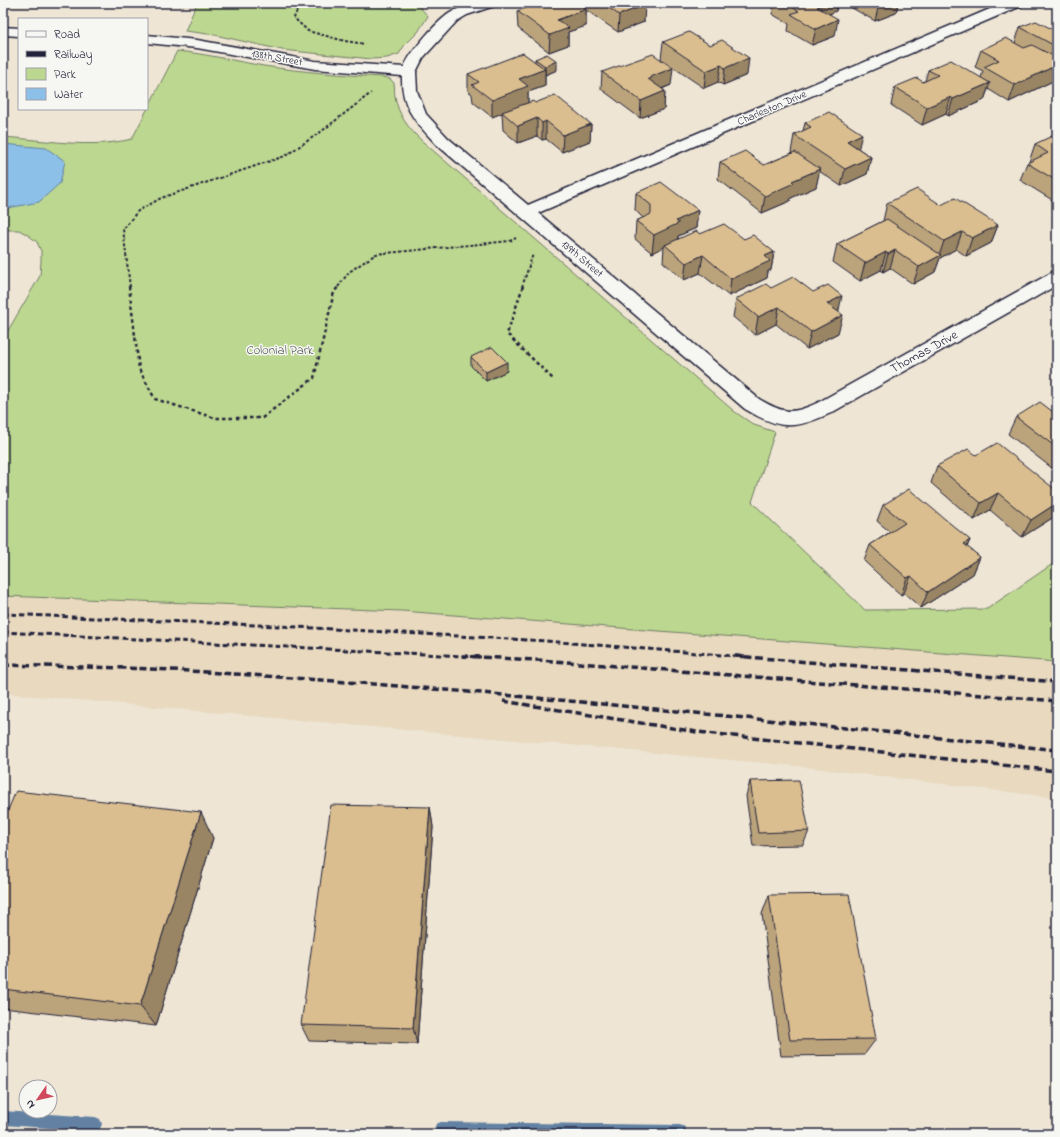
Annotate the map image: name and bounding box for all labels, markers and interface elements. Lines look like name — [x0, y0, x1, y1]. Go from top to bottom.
legend — [18, 18, 148, 110]
text: Road — [54, 26, 80, 44]
text: Railway — [54, 46, 93, 65]
street label: 138th Street — [250, 46, 304, 70]
text: Park — [54, 66, 76, 84]
text: Water — [54, 86, 83, 104]
street label: Charleston Drive — [735, 86, 809, 130]
street label: 139th Street — [557, 237, 607, 282]
street label: Thomas Drive — [887, 326, 961, 378]
park label: Colonial Park — [246, 341, 314, 360]
north arrow — [18, 1079, 58, 1119]
text: N — [22, 1096, 39, 1112]

